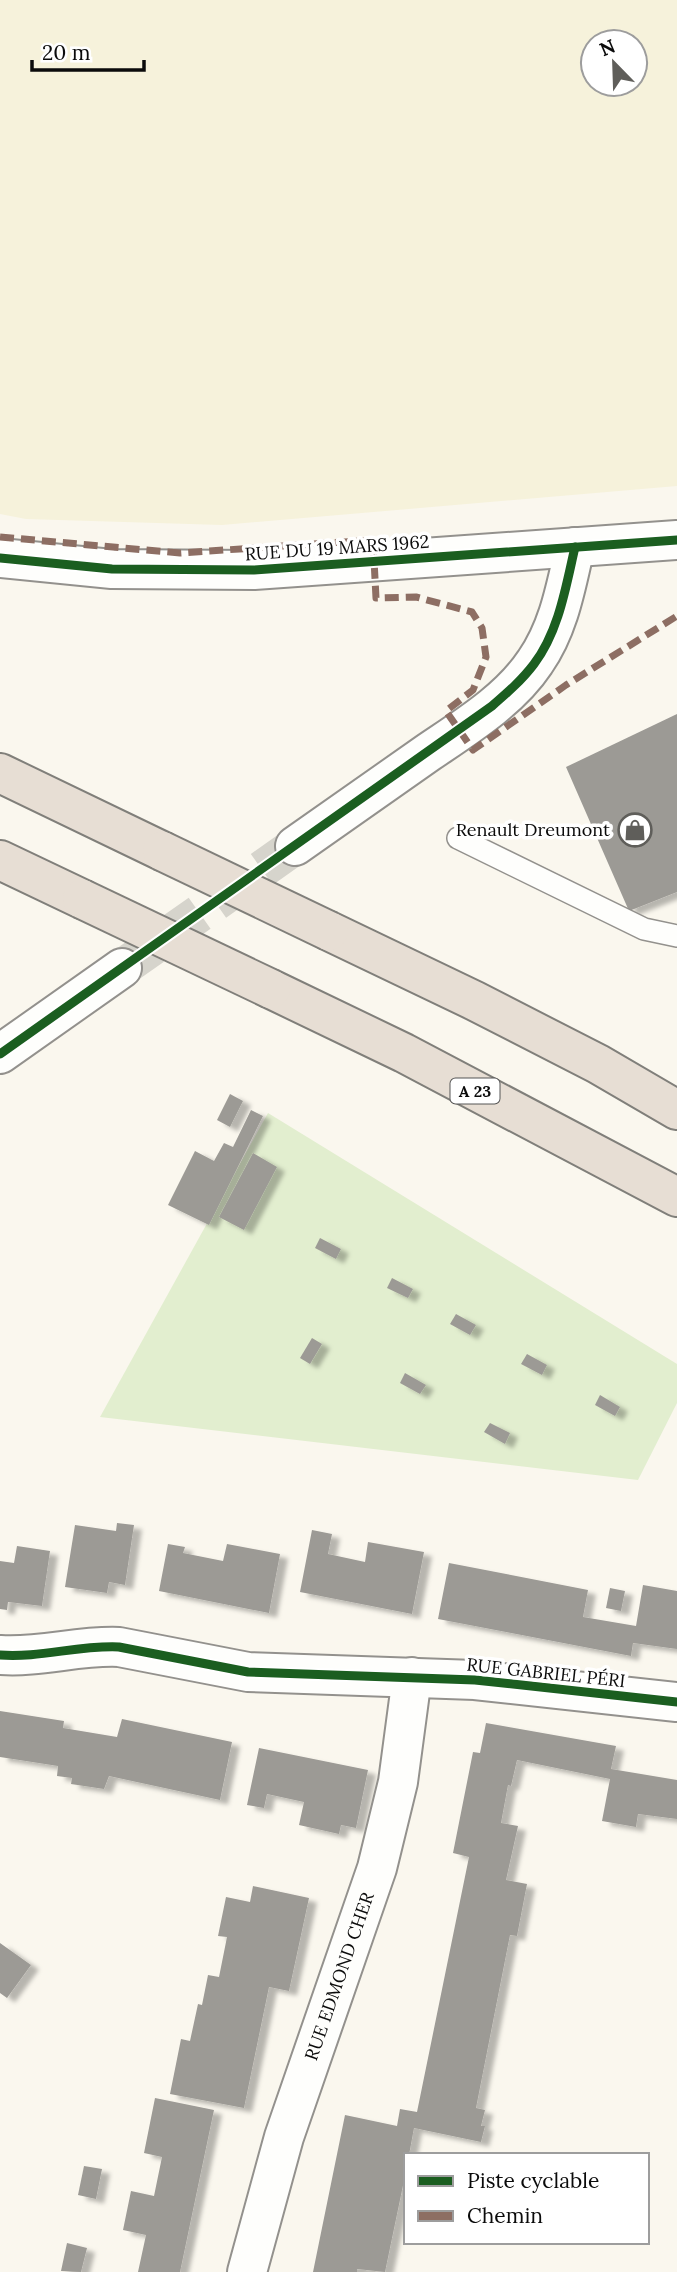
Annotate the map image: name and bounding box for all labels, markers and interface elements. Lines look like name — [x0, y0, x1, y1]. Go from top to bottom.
scale bar — [32, 28, 144, 72]
north arrow — [579, 28, 649, 98]
text: N — [596, 33, 619, 61]
text: 20 m — [42, 39, 91, 66]
street label: RUE DU 19 MARS 1962 — [244, 530, 430, 565]
shop icon: Renault Dreumont — [616, 811, 654, 849]
place label: Renault Dreumont — [456, 818, 610, 841]
road number: A 23 — [450, 1078, 500, 1104]
street label: RUE GABRIEL PÉRI — [465, 1653, 627, 1692]
street label: RUE EDMOND CHER — [299, 1888, 379, 2063]
legend — [404, 2153, 649, 2244]
text: Piste cyclable — [467, 2167, 599, 2194]
text: Chemin — [467, 2202, 543, 2229]

